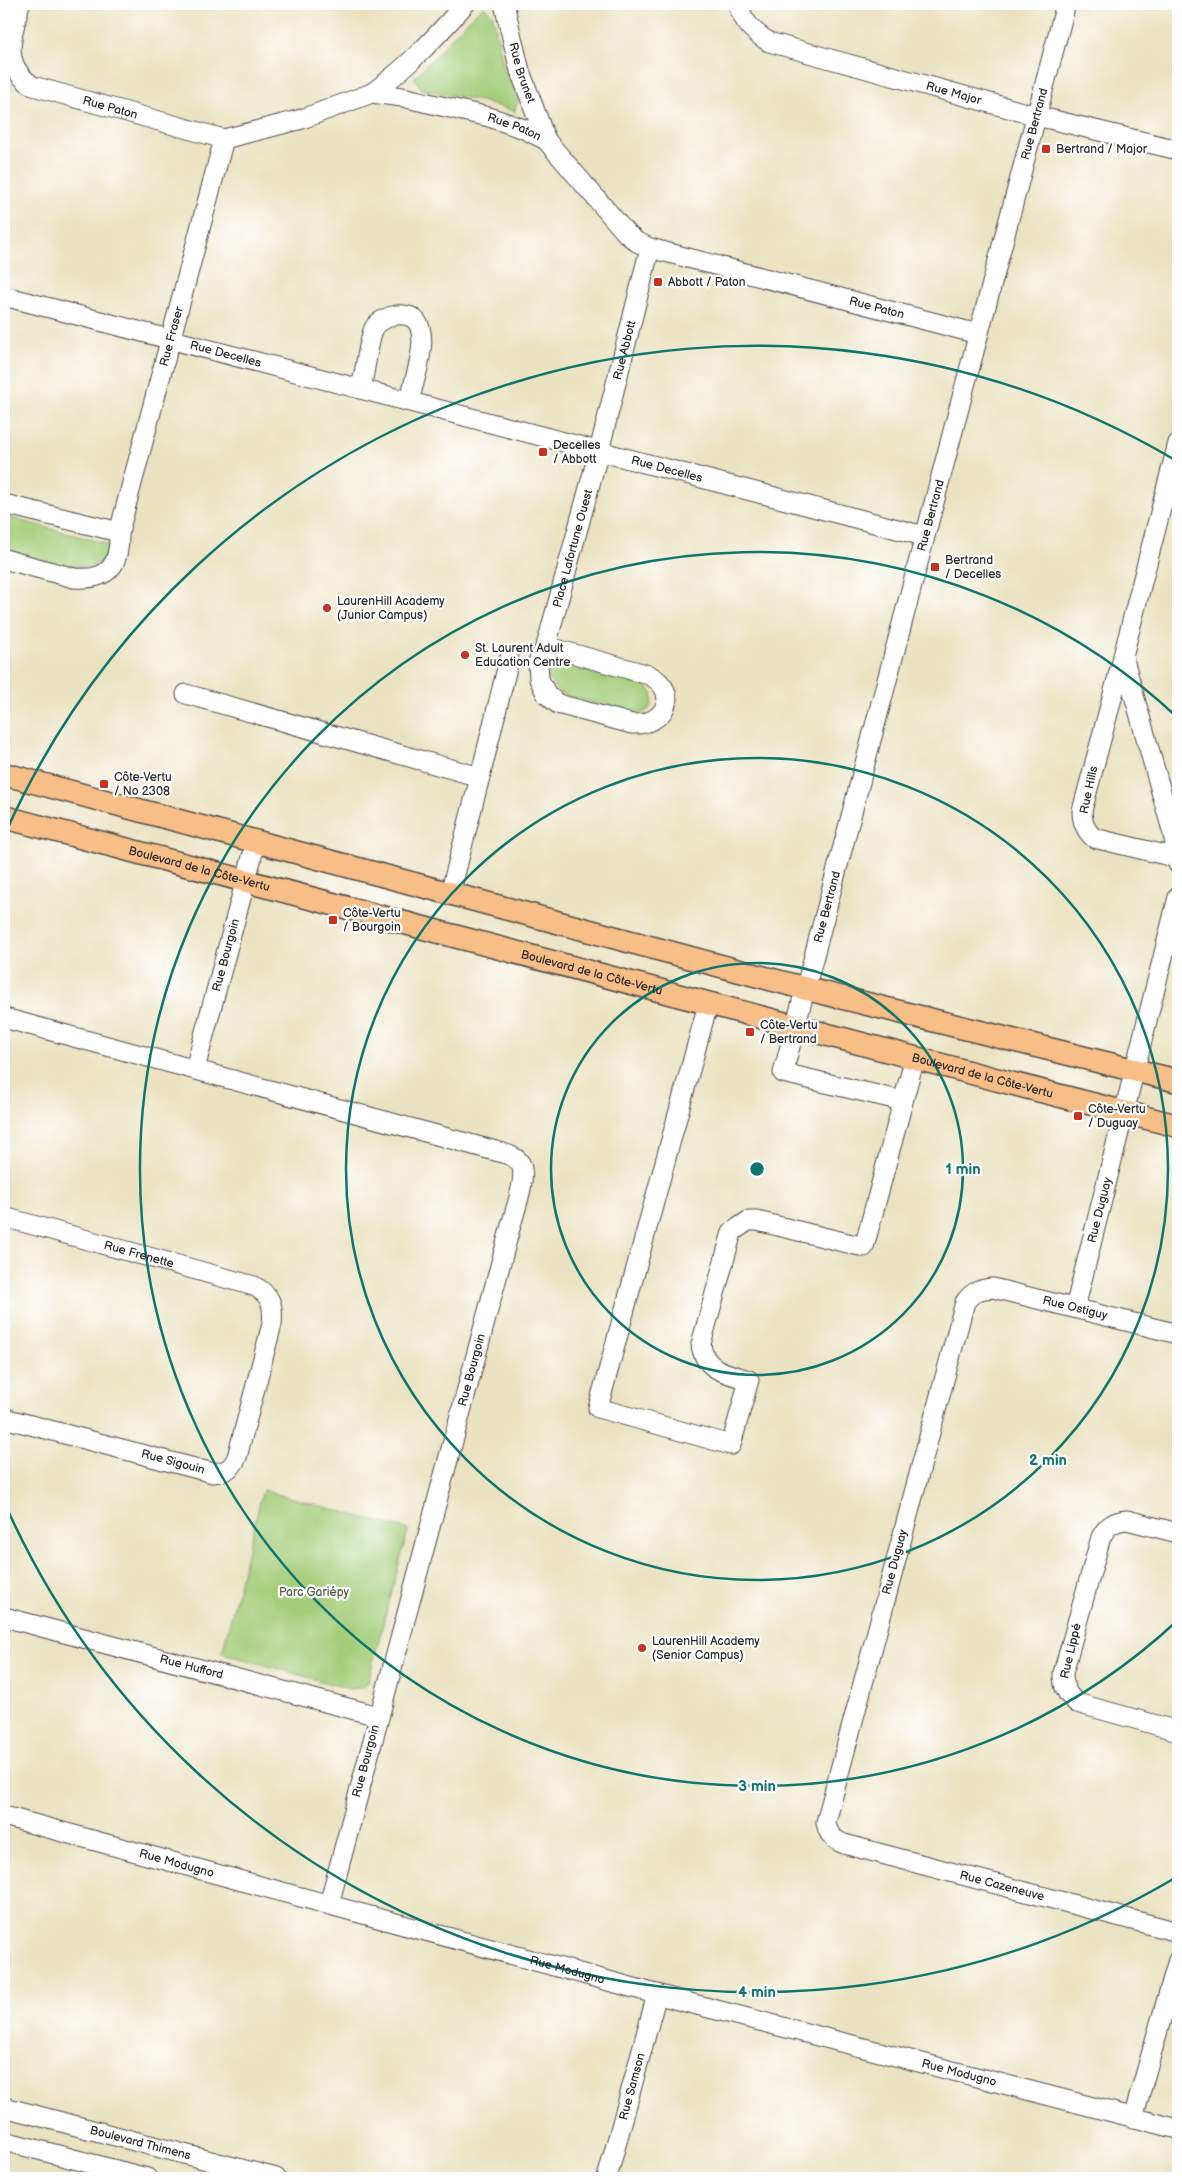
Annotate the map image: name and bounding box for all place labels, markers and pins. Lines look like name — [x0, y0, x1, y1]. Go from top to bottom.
place label: Bertrand / Major — [1056, 142, 1148, 157]
marker: Bertrand / Major — [1040, 143, 1052, 155]
place label: Abbott / Paton — [668, 275, 746, 290]
marker: Abbott / Paton — [652, 276, 664, 288]
place label: Decelles / Abbott — [553, 438, 601, 467]
marker: Decelles / Abbott — [537, 446, 549, 458]
place label: Bertrand / Decelles — [945, 553, 1001, 582]
marker: Bertrand / Decelles — [929, 561, 941, 573]
place label: LaurenHill Academy (Junior Campus) — [337, 594, 445, 623]
marker: LaurenHill Academy (Junior Campus) — [321, 602, 333, 614]
place label: St. Laurent Adult Education Centre — [475, 641, 570, 670]
marker: St. Laurent Adult Education Centre — [459, 649, 471, 661]
place label: Côte-Vertu / No 2308 — [114, 770, 172, 799]
marker: Côte-Vertu / No 2308 — [98, 778, 110, 790]
place label: Côte-Vertu / Bourgoin — [343, 906, 401, 935]
marker: Côte-Vertu / Bourgoin — [327, 914, 339, 926]
place label: Côte-Vertu / Bertrand — [760, 1018, 818, 1047]
marker: Côte-Vertu / Bertrand — [744, 1026, 756, 1038]
place label: Côte-Vertu / Duguay — [1088, 1102, 1146, 1131]
marker: Côte-Vertu / Duguay — [1072, 1110, 1084, 1122]
centre of rings — [748, 1160, 766, 1178]
place label: LaurenHill Academy (Senior Campus) — [652, 1634, 760, 1663]
marker: LaurenHill Academy (Senior Campus) — [636, 1642, 648, 1654]

